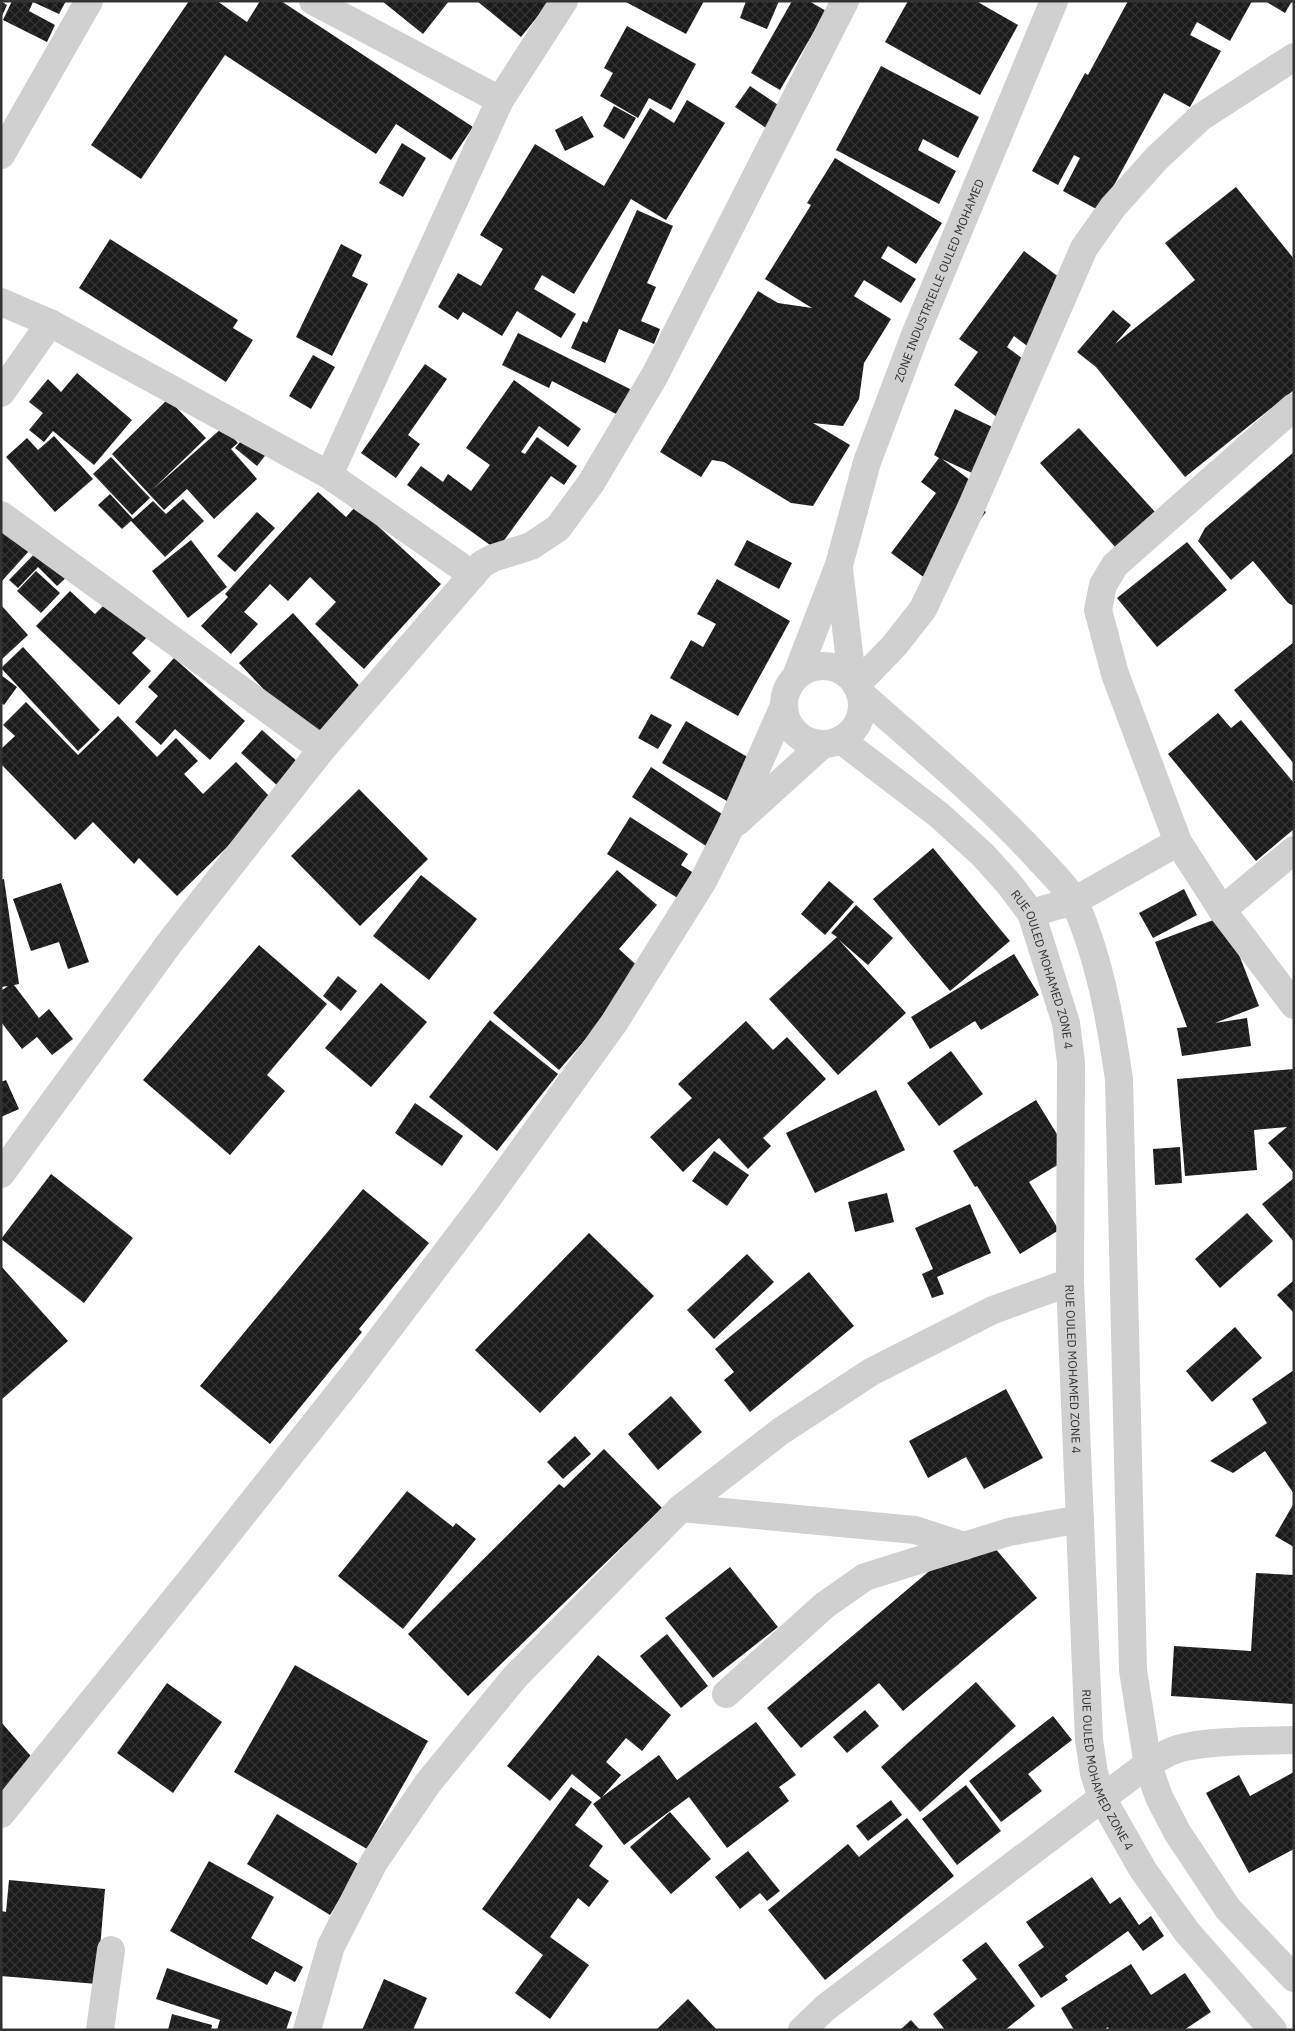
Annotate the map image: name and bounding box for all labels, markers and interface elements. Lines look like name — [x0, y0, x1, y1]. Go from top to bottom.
street label: ZONE INDUSTRIELLE OULED MOHAMED — [890, 177, 987, 384]
street label: RUE OULED MOHAMED ZONE 4 — [1008, 886, 1077, 1050]
street label: RUE OULED MOHAMED ZONE 4 — [1063, 1284, 1085, 1454]
street label: RUE OULED MOHAMED ZONE 4 — [1079, 1689, 1137, 1853]

